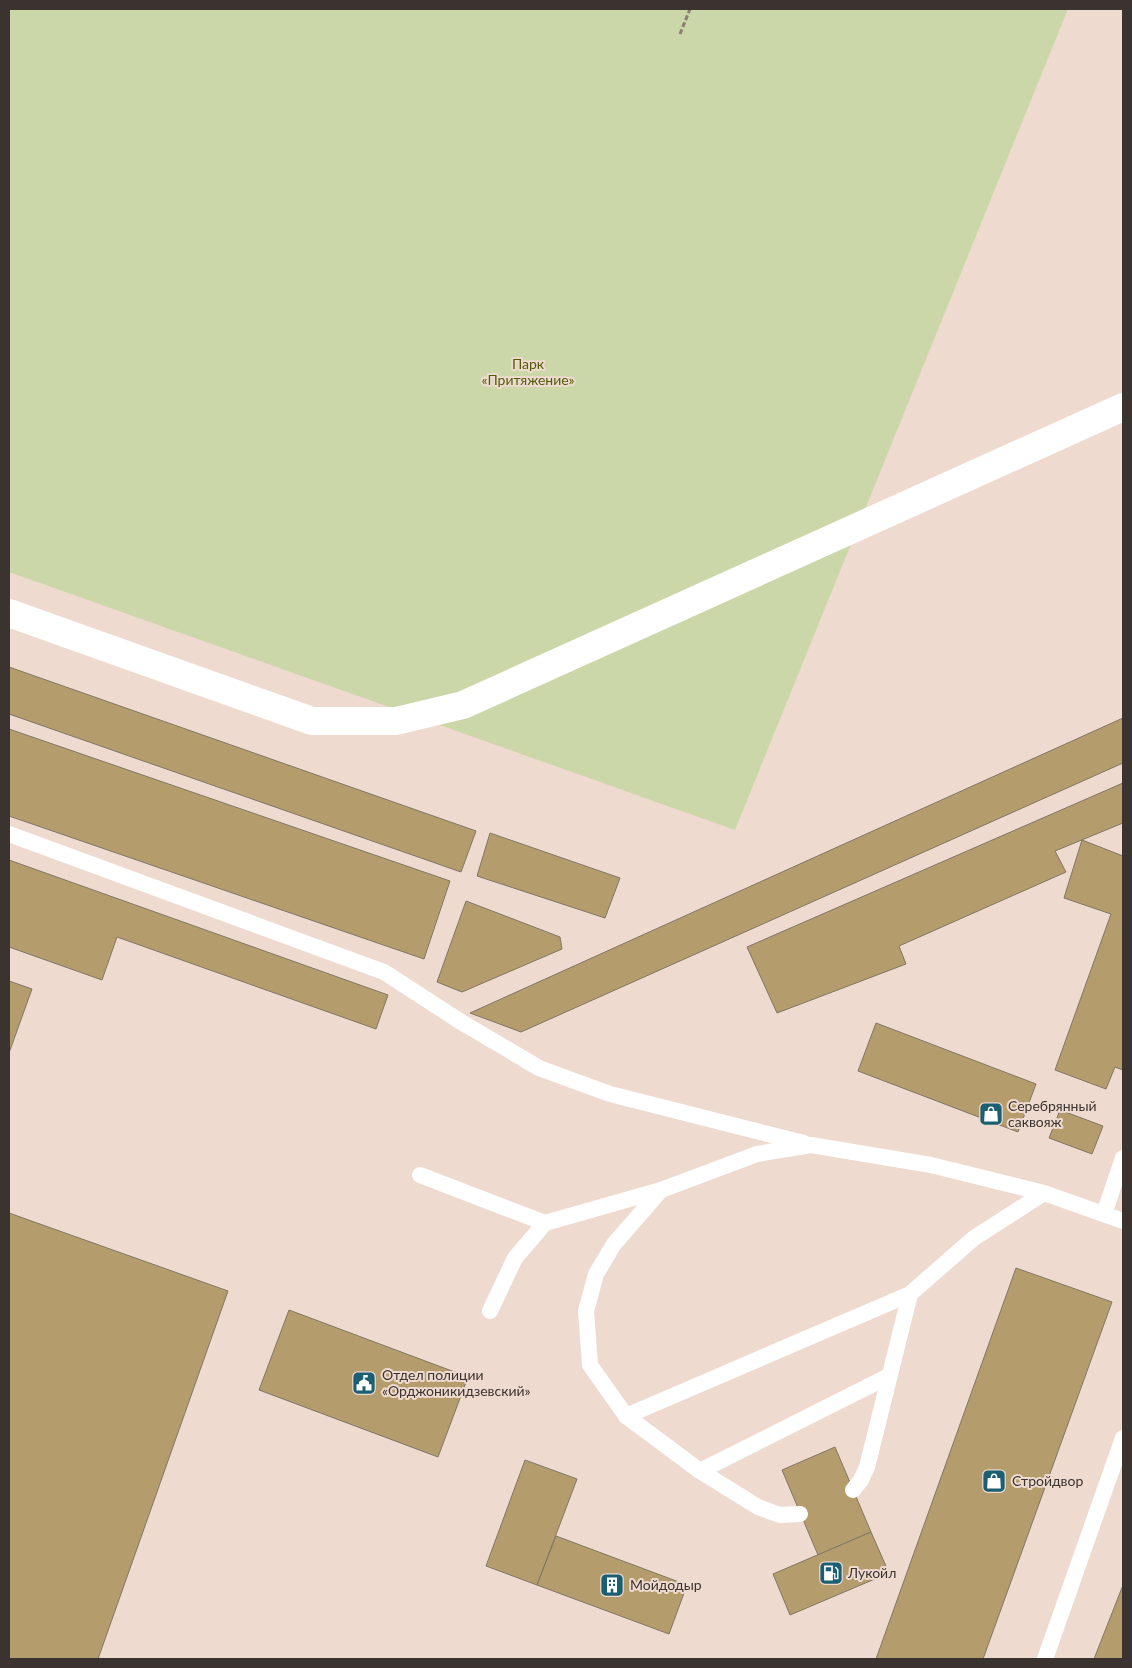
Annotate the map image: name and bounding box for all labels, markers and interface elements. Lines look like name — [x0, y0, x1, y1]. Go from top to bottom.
park label: Парк «Притяжение» — [481, 355, 575, 388]
place label: Серебрянный саквояж — [1008, 1097, 1097, 1130]
shop icon: Серебрянный саквояж — [978, 1101, 1004, 1127]
place label: Отдел полиции «Орджоникидзевский» — [382, 1366, 531, 1399]
public building icon: Отдел полиции «Орджоникидзевский» — [351, 1370, 377, 1396]
shop icon: Стройдвор — [981, 1468, 1007, 1494]
place label: Стройдвор — [1012, 1472, 1084, 1489]
fuel station icon: Лукойл — [818, 1560, 844, 1586]
place label: Лукойл — [847, 1564, 896, 1581]
building icon: Мойдодыр — [599, 1572, 625, 1598]
place label: Мойдодыр — [630, 1576, 702, 1593]

